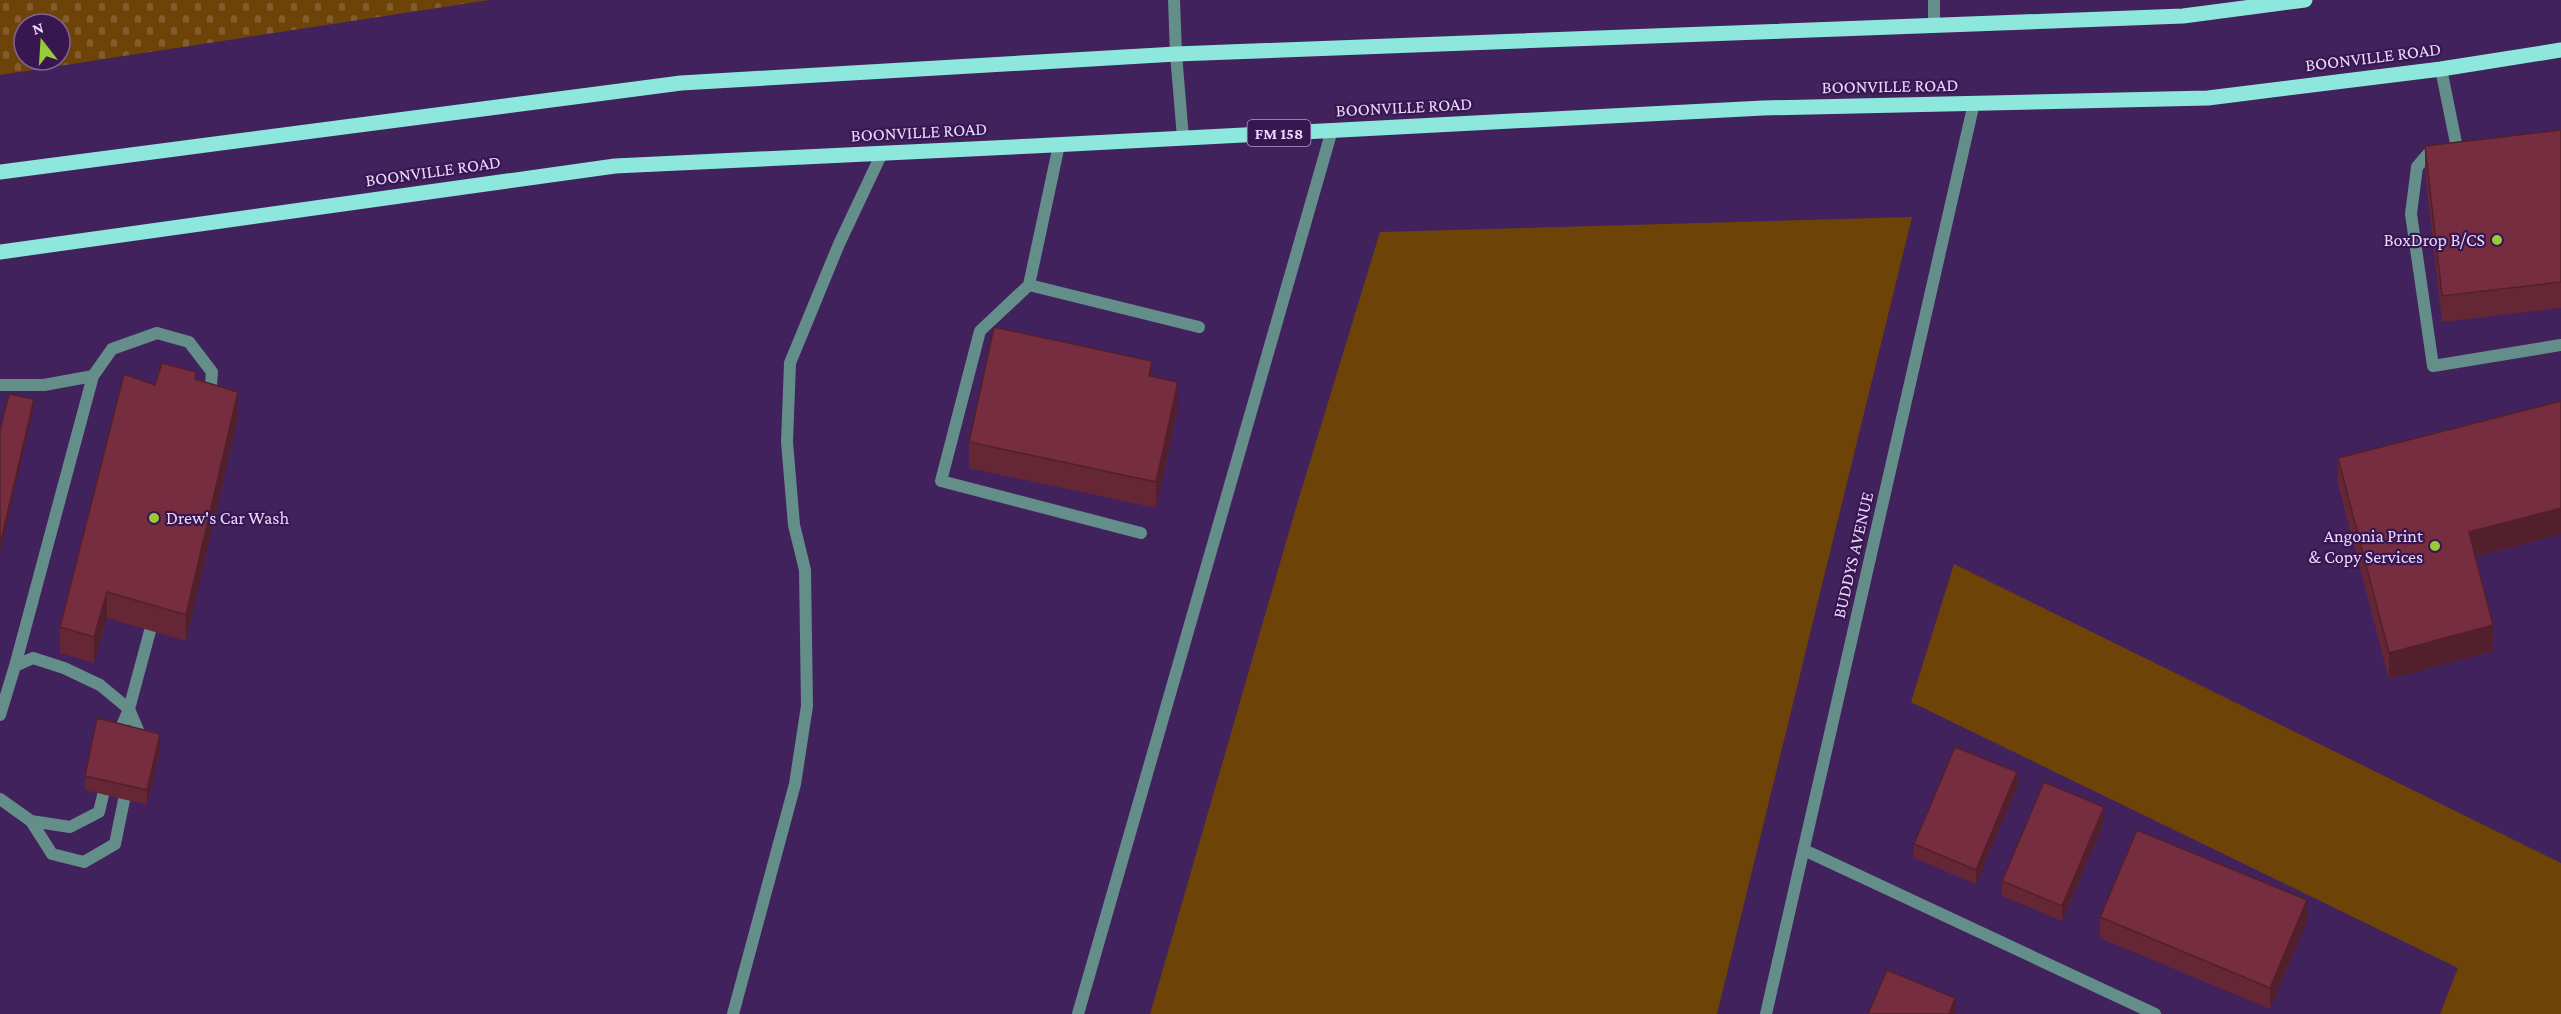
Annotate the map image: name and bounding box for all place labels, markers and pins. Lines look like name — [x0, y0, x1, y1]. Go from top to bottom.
place label: BoxDrop B/CS — [2384, 230, 2485, 250]
marker: BoxDrop B/CS — [2490, 233, 2504, 247]
place label: Drew's Car Wash — [166, 508, 289, 528]
marker: Drew's Car Wash — [147, 511, 161, 525]
place label: Angonia Print & Copy Services — [2308, 526, 2424, 567]
marker: Angonia Print & Copy Services — [2428, 539, 2442, 553]

